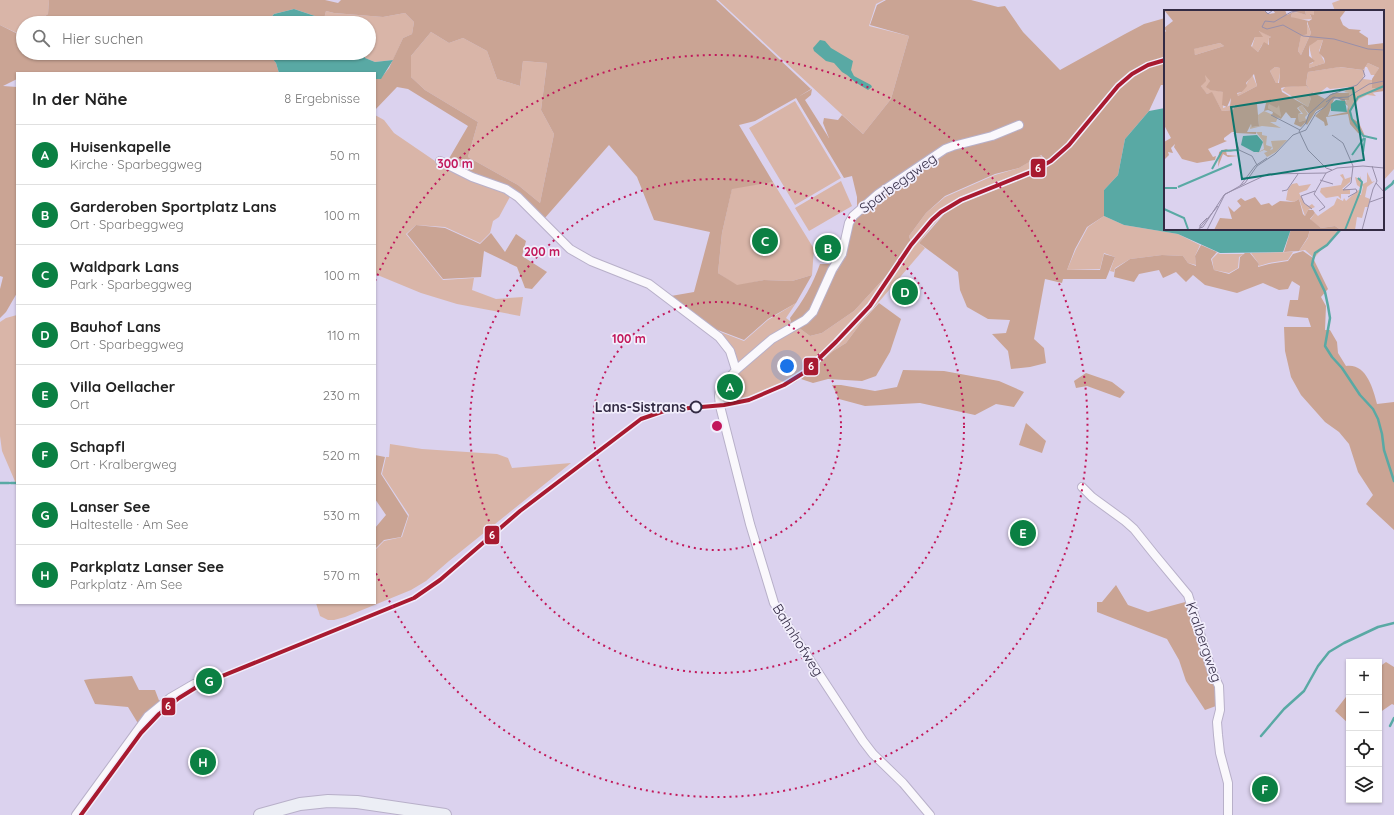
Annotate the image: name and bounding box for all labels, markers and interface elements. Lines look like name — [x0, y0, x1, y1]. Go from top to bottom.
inset map — [1164, 10, 1384, 230]
search box — [16, 16, 376, 60]
icon: search — [30, 27, 52, 49]
text: Hier suchen — [62, 29, 143, 48]
text: In der Nähe — [32, 88, 128, 109]
text: 8 Ergebnisse — [284, 90, 360, 106]
text: Huisenkapelle — [70, 137, 171, 156]
text: A — [41, 147, 49, 163]
text: 50 m — [330, 147, 360, 163]
street label: Sparbeggweg — [856, 149, 940, 217]
text: Kirche · Sparbeggweg — [70, 156, 202, 172]
text: 300 m — [437, 156, 473, 171]
line badge: 6 — [1030, 158, 1046, 178]
text: 6 — [1035, 161, 1041, 175]
text: Garderoben Sportplatz Lans — [70, 197, 276, 216]
text: B — [41, 207, 49, 223]
text: 100 m — [324, 207, 360, 223]
text: Ort · Sparbeggweg — [70, 216, 184, 232]
pin: C — [752, 226, 778, 256]
pin: B — [815, 233, 841, 263]
text: 200 m — [524, 244, 560, 259]
text: Waldpark Lans — [70, 257, 179, 276]
text: C — [41, 267, 49, 283]
text: 100 m — [324, 267, 360, 283]
text: Park · Sparbeggweg — [70, 276, 192, 292]
pin: D — [892, 277, 918, 307]
text: Bauhof Lans — [70, 317, 161, 336]
text: D — [40, 327, 50, 343]
text: 110 m — [327, 327, 360, 343]
text: 100 m — [612, 331, 646, 346]
text: Ort · Sparbeggweg — [70, 336, 184, 352]
your location — [777, 356, 797, 376]
line badge: 6 — [803, 357, 819, 376]
text: 6 — [808, 359, 814, 373]
pin: A — [717, 372, 743, 402]
text: Villa Oellacher — [70, 377, 175, 396]
text: E — [41, 387, 49, 403]
text: 230 m — [323, 387, 360, 403]
text: Ort — [70, 396, 89, 412]
place label: Lans-Sistrans — [595, 398, 686, 416]
marker: Lans-Sistrans — [689, 400, 703, 414]
centre of rings — [710, 419, 724, 433]
text: Schapfl — [70, 437, 125, 456]
text: F — [41, 447, 49, 463]
text: 520 m — [323, 447, 360, 463]
text: Ort · Kralbergweg — [70, 456, 177, 472]
text: Lanser See — [70, 497, 150, 516]
text: G — [40, 507, 50, 523]
text: 530 m — [323, 507, 360, 523]
text: Haltestelle · Am See — [70, 516, 188, 532]
pin: E — [1010, 518, 1036, 548]
line badge: 6 — [484, 525, 500, 545]
text: 6 — [489, 528, 495, 542]
text: Parkplatz Lanser See — [70, 557, 224, 576]
text: H — [40, 567, 50, 583]
text: 570 m — [323, 567, 360, 583]
text: Parkplatz · Am See — [70, 576, 182, 592]
street label: Bahnhofweg — [769, 600, 827, 680]
street label: Kralbergweg — [1182, 600, 1226, 684]
map controls — [1346, 659, 1382, 803]
button: + — [1346, 659, 1382, 695]
pin: G — [196, 666, 222, 696]
button: − — [1346, 695, 1382, 731]
line badge: 6 — [161, 697, 176, 716]
text: 6 — [165, 699, 171, 713]
button: locate — [1346, 731, 1382, 767]
pin: H — [190, 747, 216, 777]
button: layers — [1346, 767, 1382, 803]
pin: F — [1252, 774, 1278, 804]

